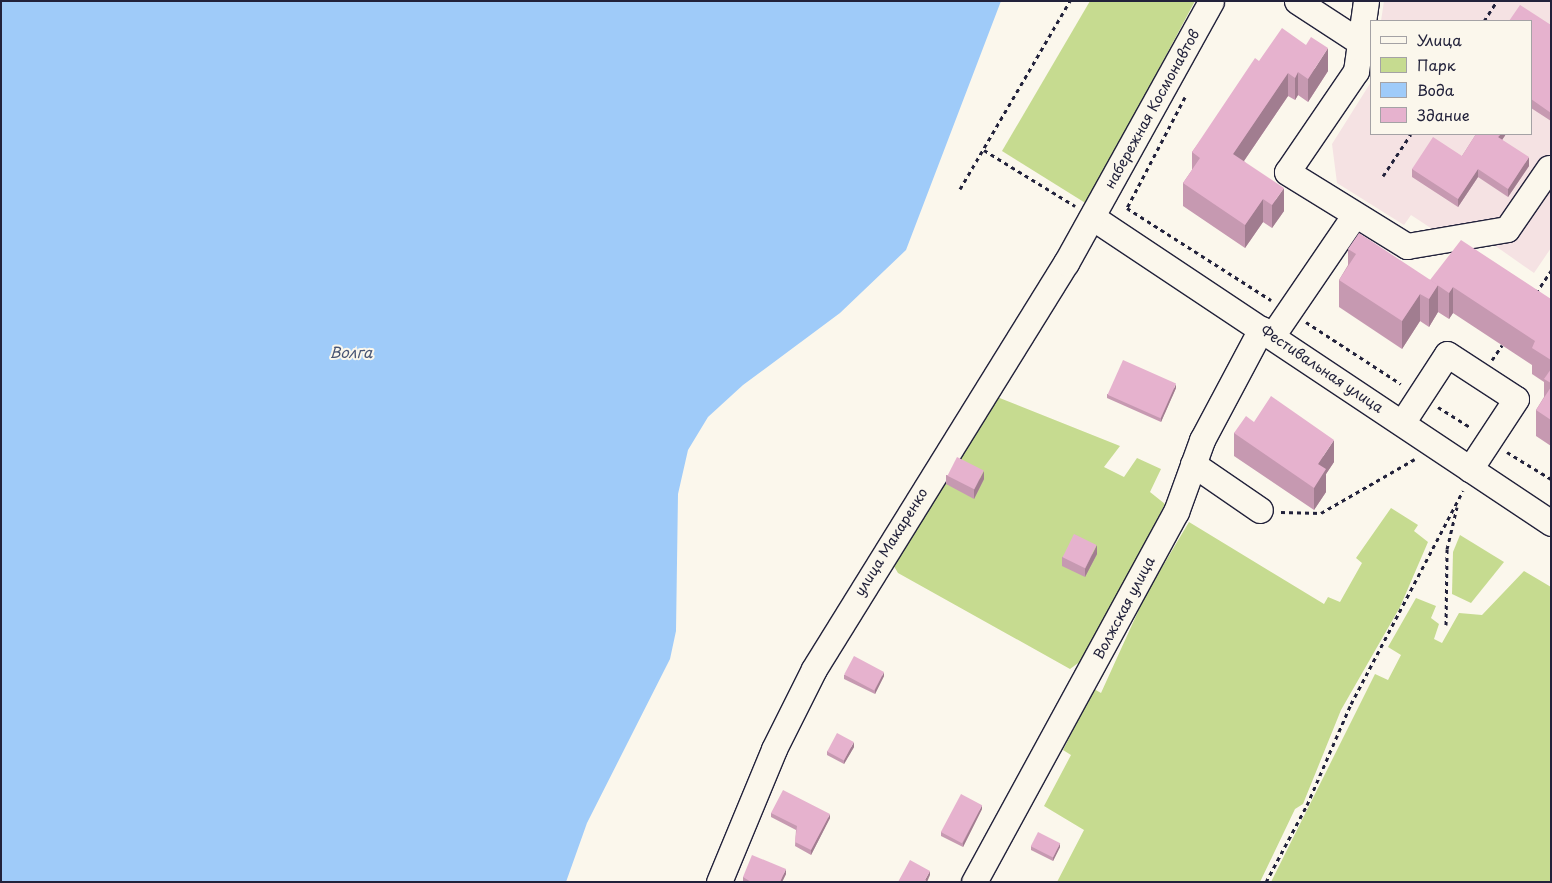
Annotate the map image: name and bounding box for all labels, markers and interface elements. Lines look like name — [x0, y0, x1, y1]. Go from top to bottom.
legend — [1370, 20, 1532, 135]
street label: набережная Космонавтов — [1101, 26, 1203, 192]
text: Улица — [1417, 28, 1462, 51]
text: Парк — [1417, 53, 1456, 76]
text: Вода — [1417, 78, 1454, 101]
text: Здание — [1417, 103, 1470, 126]
street label: Фестивальная улица — [1257, 322, 1387, 416]
water label: Волга — [330, 343, 372, 361]
street label: улица Макаренко — [851, 485, 931, 599]
street label: Волжская улица — [1090, 553, 1158, 663]

